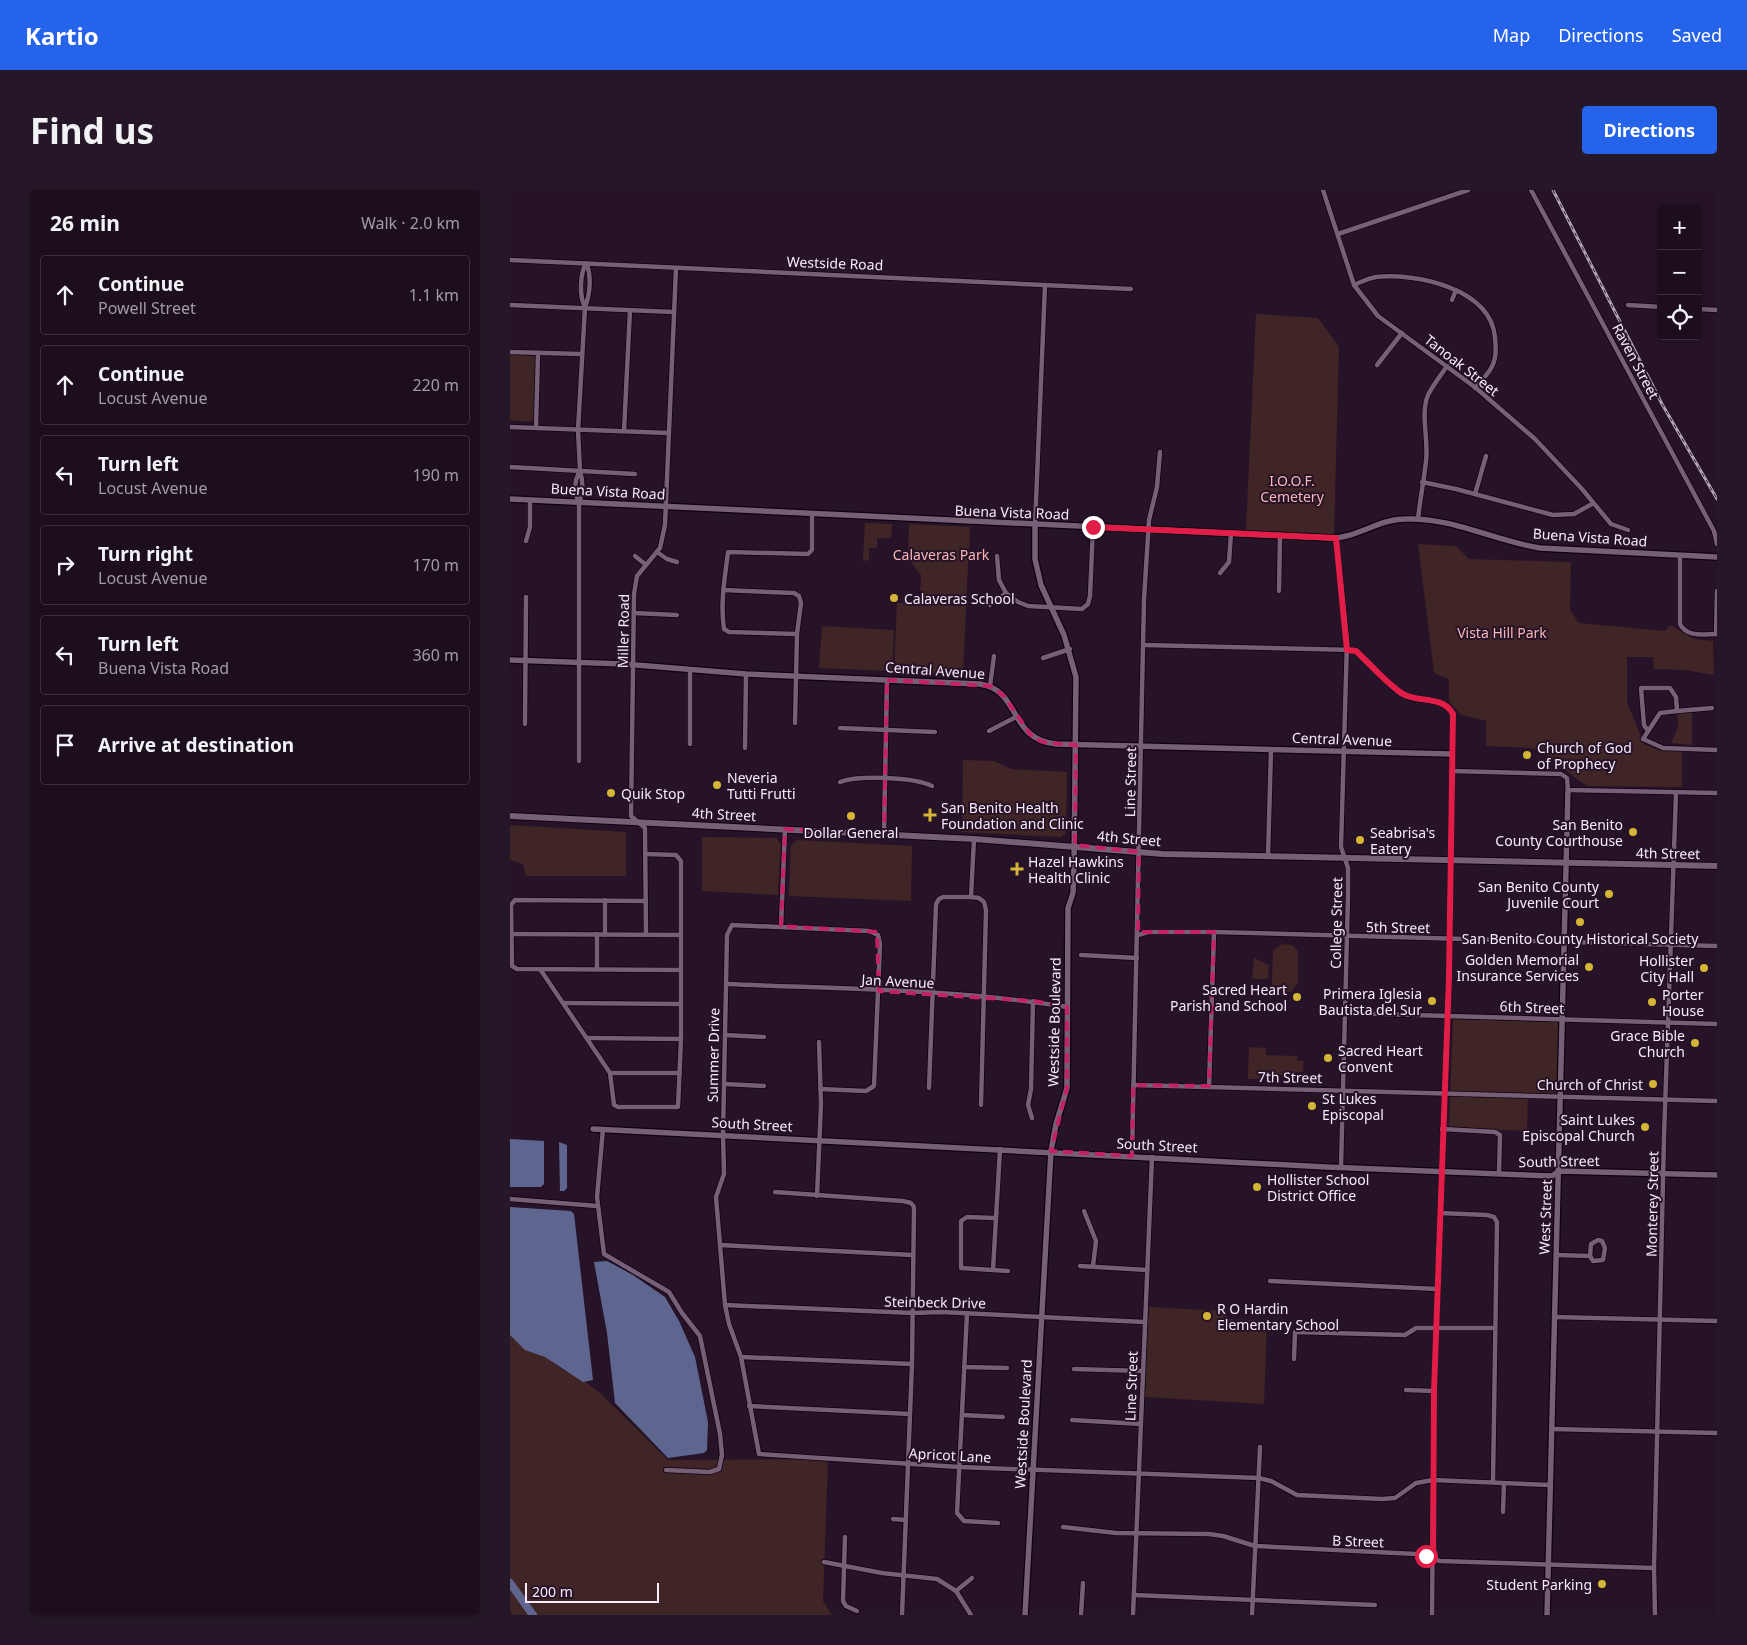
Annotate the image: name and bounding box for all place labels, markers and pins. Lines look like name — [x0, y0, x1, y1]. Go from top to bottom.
place label: Calaveras School — [904, 589, 1015, 608]
marker: Calaveras School — [888, 592, 900, 604]
place label: Church of God of Prophecy — [1537, 738, 1632, 773]
marker: Church of God of Prophecy — [1521, 749, 1533, 761]
place label: Neveria Tutti Frutti — [727, 768, 796, 803]
marker: Neveria Tutti Frutti — [711, 779, 723, 791]
place label: Quik Stop — [621, 784, 685, 803]
marker: Quik Stop — [605, 787, 617, 799]
place label: San Benito Health Foundation and Clinic — [941, 798, 1084, 833]
marker: San Benito Health Foundation and Clinic — [923, 808, 937, 822]
marker: Dollar General — [845, 810, 857, 822]
place label: San Benito County Courthouse — [1495, 815, 1623, 850]
place label: Dollar General — [804, 823, 898, 842]
place label: Seabrisa's Eatery — [1370, 823, 1436, 858]
marker: San Benito County Courthouse — [1627, 826, 1639, 838]
marker: Seabrisa's Eatery — [1354, 834, 1366, 846]
place label: Hazel Hawkins Health Clinic — [1028, 852, 1124, 887]
marker: Hazel Hawkins Health Clinic — [1010, 862, 1024, 876]
place label: San Benito County Juvenile Court — [1478, 877, 1600, 912]
marker: San Benito County Juvenile Court — [1603, 888, 1615, 900]
marker: San Benito County Historical Society — [1574, 916, 1586, 928]
place label: San Benito County Historical Society — [1462, 929, 1699, 948]
place label: Golden Memorial Insurance Services — [1457, 950, 1579, 985]
place label: Hollister City Hall — [1639, 951, 1694, 986]
marker: Golden Memorial Insurance Services — [1583, 961, 1595, 973]
marker: Hollister City Hall — [1698, 962, 1710, 974]
place label: Sacred Heart Parish and School — [1170, 980, 1287, 1015]
place label: Primera Iglesia Bautista del Sur — [1319, 984, 1422, 1019]
place label: Porter House — [1662, 985, 1704, 1020]
marker: Sacred Heart Parish and School — [1291, 991, 1303, 1003]
marker: Primera Iglesia Bautista del Sur — [1426, 995, 1438, 1007]
marker: Porter House — [1646, 996, 1658, 1008]
place label: Grace Bible Church — [1610, 1026, 1685, 1061]
marker: Grace Bible Church — [1689, 1037, 1701, 1049]
place label: Sacred Heart Convent — [1338, 1041, 1423, 1076]
marker: Sacred Heart Convent — [1322, 1052, 1334, 1064]
place label: Church of Christ — [1537, 1075, 1643, 1094]
marker: Church of Christ — [1647, 1078, 1659, 1090]
place label: St Lukes Episcopal — [1322, 1089, 1384, 1124]
marker: St Lukes Episcopal — [1306, 1100, 1318, 1112]
place label: Saint Lukes Episcopal Church — [1522, 1110, 1635, 1145]
marker: Saint Lukes Episcopal Church — [1639, 1121, 1651, 1133]
place label: Hollister School District Office — [1267, 1170, 1369, 1205]
marker: Hollister School District Office — [1251, 1181, 1263, 1193]
place label: R O Hardin Elementary School — [1217, 1299, 1339, 1334]
marker: R O Hardin Elementary School — [1201, 1310, 1213, 1322]
place label: Student Parking — [1486, 1575, 1592, 1594]
marker: Student Parking — [1596, 1578, 1608, 1590]

